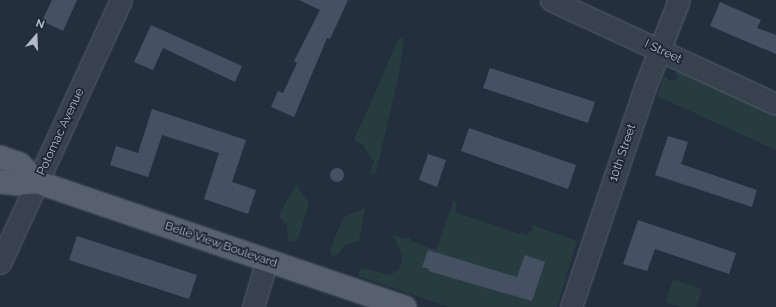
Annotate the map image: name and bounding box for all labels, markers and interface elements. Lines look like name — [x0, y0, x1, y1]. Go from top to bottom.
north arrow — [16, 16, 56, 56]
text: N — [34, 17, 46, 32]
street label: I Street — [642, 37, 684, 67]
street label: Potomac Avenue — [34, 86, 88, 178]
street label: 10th Street — [606, 122, 640, 184]
street label: Belle View Boulevard — [162, 219, 280, 271]

